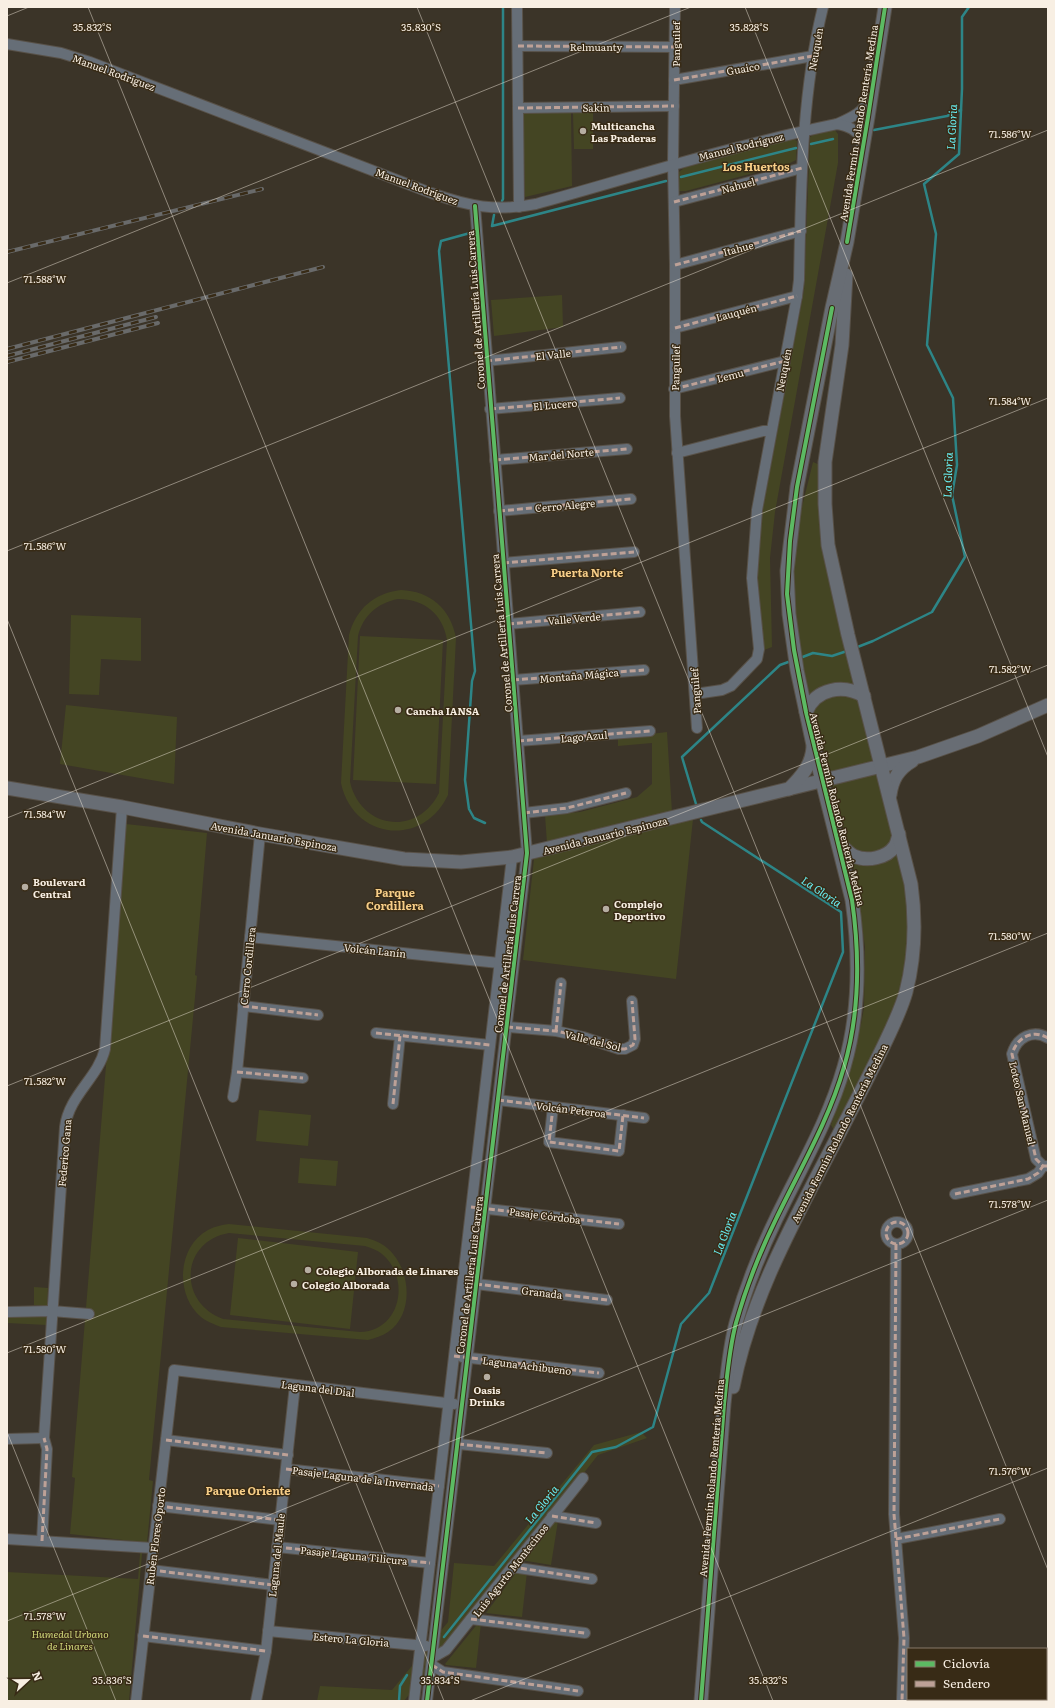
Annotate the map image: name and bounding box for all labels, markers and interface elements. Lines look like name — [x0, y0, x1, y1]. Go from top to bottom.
text: 35.832°S — [73, 19, 111, 34]
text: 35.830°S — [401, 19, 441, 34]
text: 35.828°S — [730, 19, 769, 34]
street label: Panguilef — [668, 20, 683, 67]
street label: Avenida Fermín Rolando Rentería Medina — [835, 23, 881, 222]
street label: Neuquén — [804, 26, 826, 72]
street label: Relmuanty — [570, 39, 622, 54]
street label: Manuel Rodríguez — [71, 50, 158, 94]
street label: Guaico — [725, 58, 761, 78]
street label: Sakin — [582, 99, 610, 115]
water label: La Gloria — [942, 103, 960, 150]
place label: Multicancha Las Praderas — [591, 118, 656, 145]
marker: Multicancha Las Praderas — [578, 126, 588, 136]
text: 71.586°W — [989, 126, 1031, 141]
street label: Manuel Rodríguez — [697, 128, 785, 164]
district label: Los Huertos — [722, 158, 790, 174]
street label: Manuel Rodríguez — [374, 164, 461, 208]
street label: Nahuel — [719, 173, 757, 197]
street label: Coronel de Artillería Luis Carrera — [462, 230, 488, 390]
street label: Itahue — [721, 237, 755, 259]
text: 71.588°W — [24, 271, 66, 286]
street label: Lauquén — [714, 299, 758, 325]
street label: Panguilef — [667, 344, 683, 391]
street label: El Valle — [535, 345, 571, 363]
street label: Neuquén — [772, 347, 795, 393]
street label: Lemu — [715, 364, 746, 386]
text: 71.584°W — [989, 393, 1031, 408]
street label: El Lucero — [532, 395, 578, 413]
street label: Mar del Norte — [528, 444, 594, 464]
water label: La Gloria — [938, 451, 956, 498]
street label: Cerro Alegre — [534, 495, 596, 515]
text: 71.586°W — [24, 538, 66, 553]
street label: Coronel de Artillería Luis Carrera — [487, 553, 515, 713]
district label: Puerta Norte — [551, 564, 623, 580]
street label: Valle Verde — [547, 608, 601, 628]
text: 71.582°W — [989, 661, 1031, 676]
street label: Montaña Mágica — [539, 664, 620, 686]
street label: Panguilef — [686, 667, 704, 714]
place label: Cancha IANSA — [406, 703, 480, 718]
marker: Cancha IANSA — [393, 705, 403, 715]
street label: Avenida Fermín Rolando Rentería Medina — [807, 711, 869, 908]
street label: Lago Azul — [560, 726, 609, 746]
text: 71.584°W — [24, 806, 66, 821]
street label: Avenida Januario Espinoza — [541, 812, 670, 858]
street label: Avenida Januario Espinoza — [210, 817, 339, 855]
water label: La Gloria — [799, 872, 846, 911]
place label: Boulevard Central — [33, 874, 86, 901]
street label: Coronel de Artillería Luis Carrera — [490, 874, 524, 1034]
marker: Boulevard Central — [20, 882, 30, 892]
district label: Parque Cordillera — [366, 884, 425, 913]
place label: Complejo Deportivo — [614, 896, 666, 923]
marker: Complejo Deportivo — [601, 904, 611, 914]
street label: Cerro Cordillera — [235, 926, 259, 1006]
text: 71.580°W — [988, 928, 1032, 943]
street label: Volcán Lanín — [343, 939, 407, 961]
street label: Valle del Sol — [563, 1026, 623, 1054]
street label: Avenida Fermín Rolando Rentería Medina — [787, 1040, 891, 1225]
street label: Loteo San Manuel — [1006, 1060, 1040, 1147]
text: 71.582°W — [24, 1073, 66, 1088]
street label: Volcán Peteroa — [535, 1097, 607, 1121]
street label: Federico Gana — [54, 1118, 74, 1187]
street label: Coronel de Artillería Luis Carrera — [452, 1195, 486, 1355]
text: 71.578°W — [989, 1196, 1031, 1211]
street label: Pasaje Córdoba — [508, 1203, 582, 1227]
water label: La Gloria — [708, 1208, 740, 1257]
place label: Colegio Alborada de Linares — [316, 1263, 458, 1278]
marker: Colegio Alborada de Linares — [303, 1265, 313, 1275]
place label: Colegio Alborada — [302, 1277, 390, 1292]
marker: Colegio Alborada — [289, 1279, 299, 1289]
street label: Granada — [521, 1282, 564, 1302]
text: 71.580°W — [23, 1341, 67, 1356]
street label: Laguna Achibueno — [482, 1352, 572, 1378]
marker: Oasis Drinks — [482, 1372, 492, 1382]
street label: Laguna del Dial — [280, 1376, 356, 1400]
street label: Avenida Fermín Rolando Rentería Medina — [695, 1378, 727, 1578]
place label: Oasis Drinks — [469, 1382, 505, 1409]
street label: Pasaje Laguna de la Invernada — [291, 1462, 435, 1494]
text: 71.576°W — [989, 1463, 1031, 1478]
water label: La Gloria — [520, 1481, 562, 1527]
district label: Parque Oriente — [206, 1482, 290, 1498]
street label: Rubén Flores Oporto — [142, 1486, 168, 1586]
street label: Laguna del Maule — [264, 1513, 288, 1597]
street label: Luis Agurto Montecinos — [469, 1520, 551, 1620]
street label: Pasaje Laguna Tilicura — [300, 1542, 409, 1568]
text: 71.578°W — [24, 1608, 66, 1623]
park label: Humedal Urbano de Linares — [31, 1626, 109, 1653]
street label: Estero La Gloria — [312, 1628, 390, 1650]
legend — [907, 1648, 1047, 1700]
text: Ciclovía — [943, 1654, 990, 1672]
north arrow — [8, 1660, 48, 1700]
text: N — [29, 1669, 47, 1683]
text: 35.836°S — [92, 1672, 132, 1687]
text: 35.834°S — [420, 1672, 460, 1687]
text: 35.832°S — [749, 1672, 787, 1687]
text: Sendero — [943, 1674, 990, 1692]

